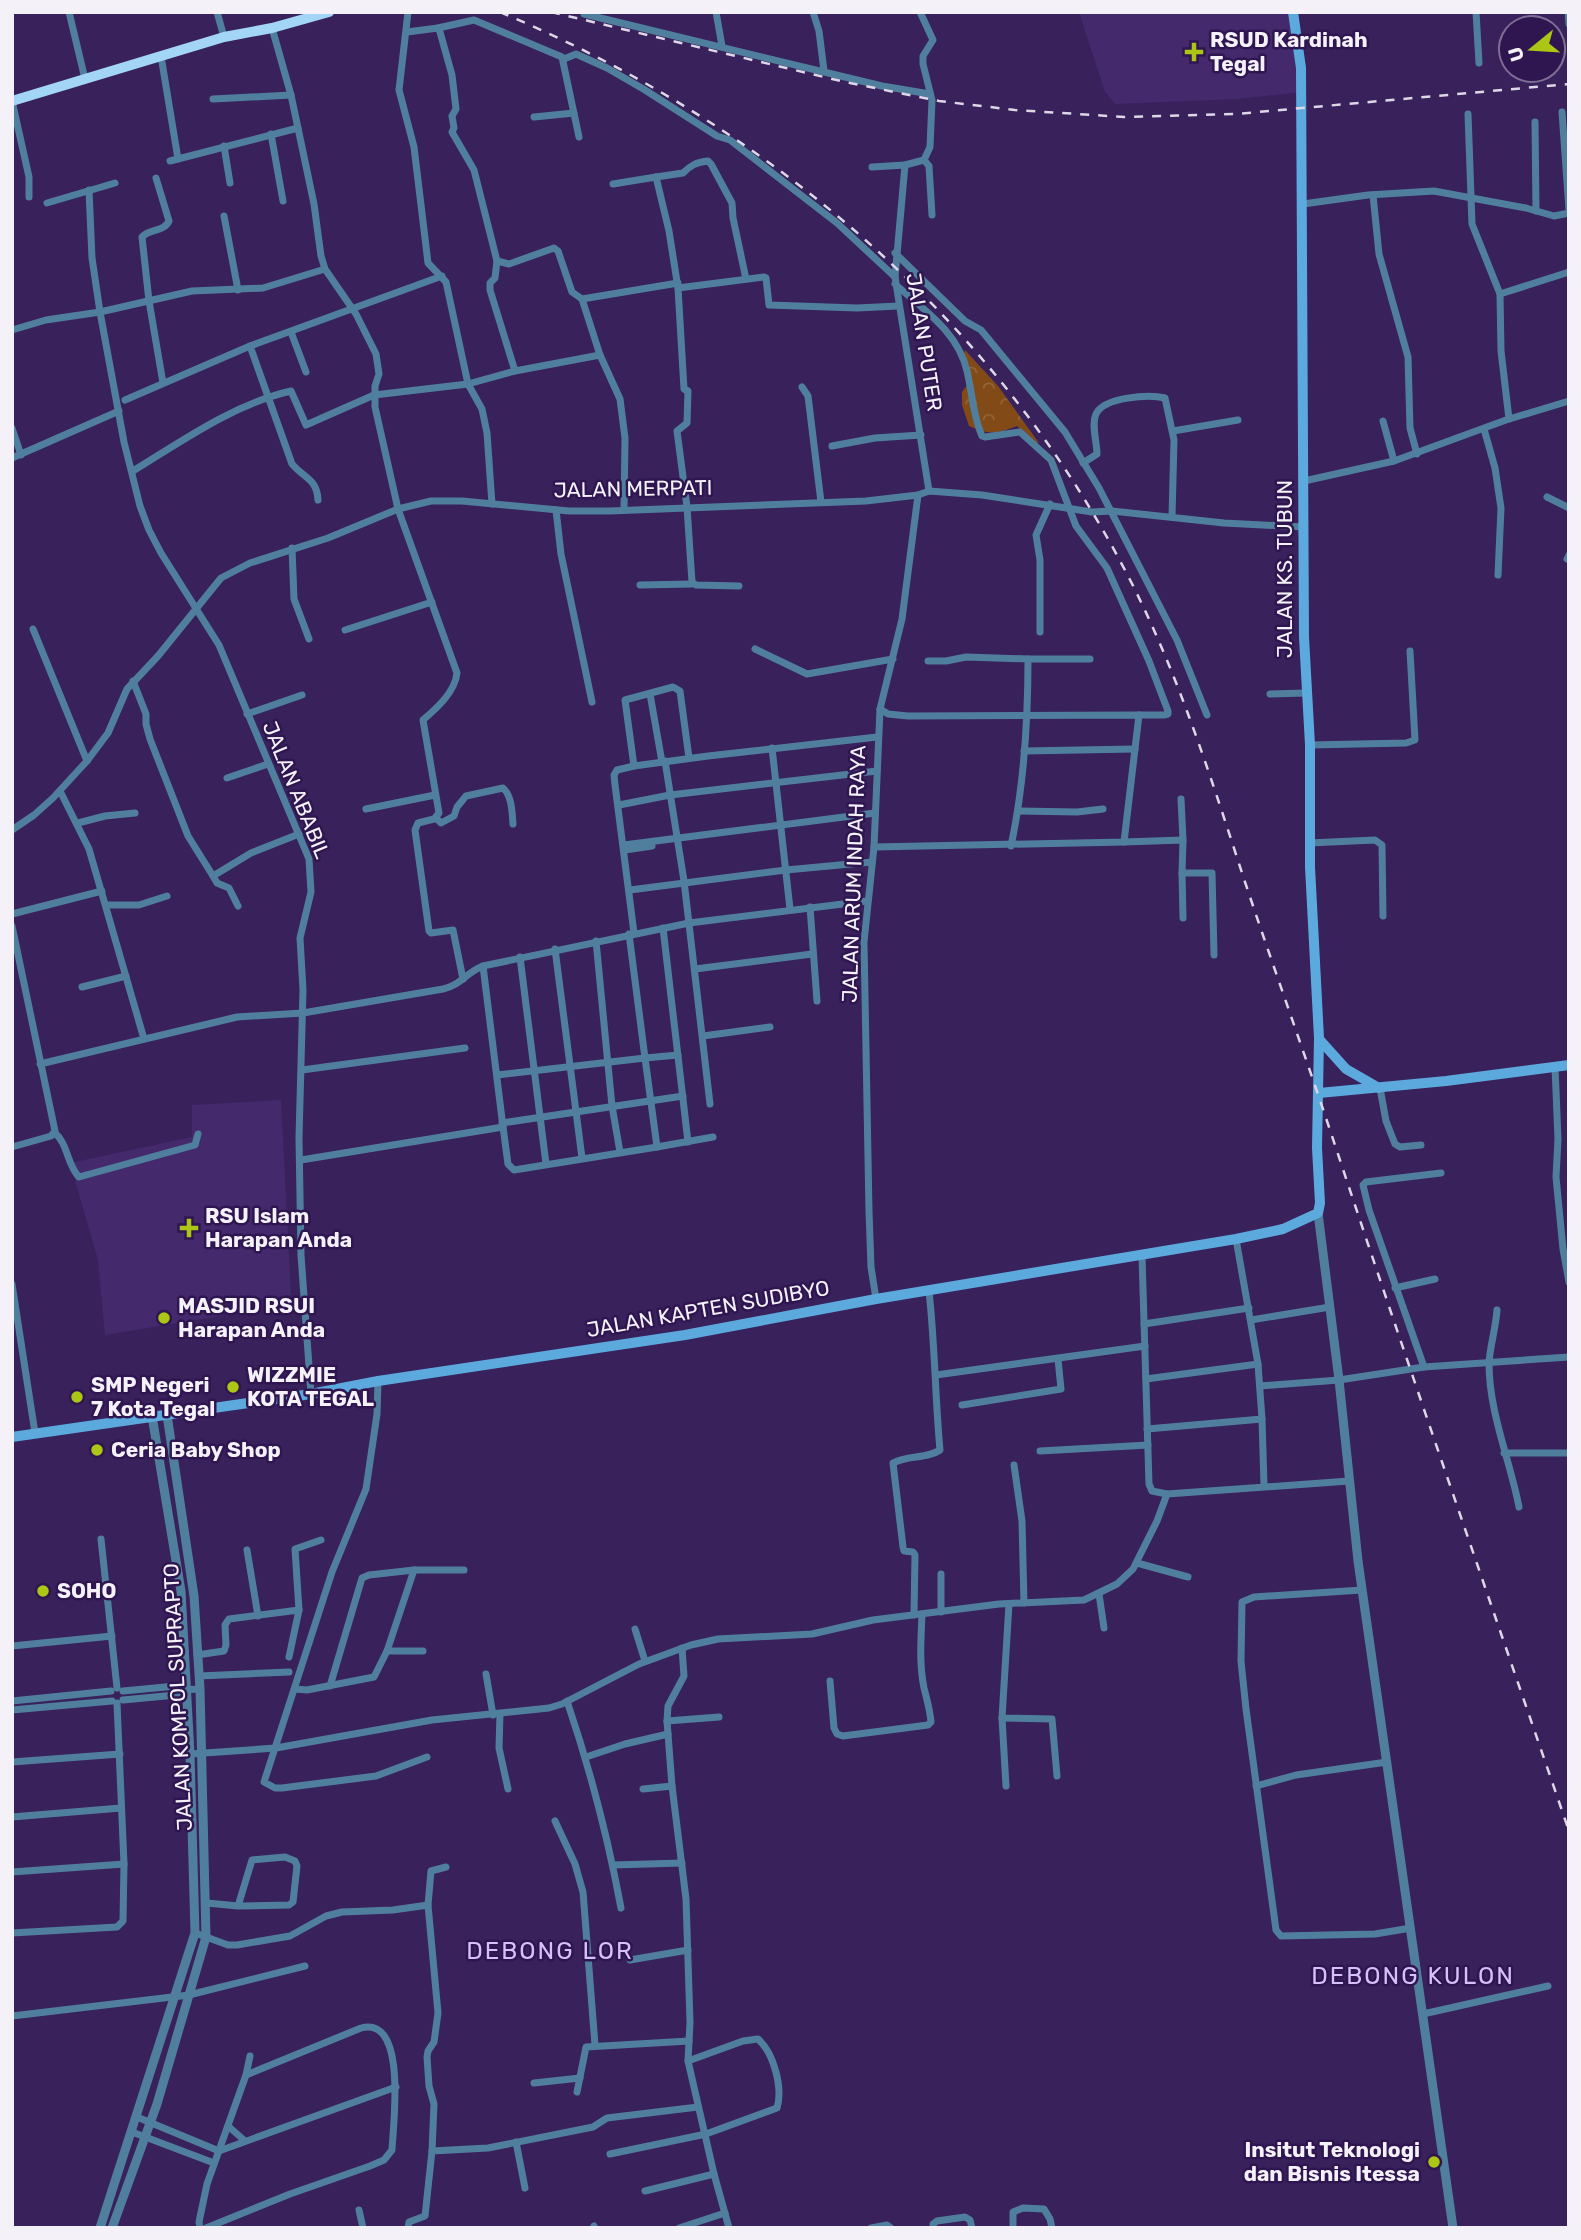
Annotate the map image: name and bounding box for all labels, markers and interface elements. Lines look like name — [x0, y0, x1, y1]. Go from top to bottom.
north arrow — [1497, 14, 1567, 84]
place label: RSUD Kardinah Tegal — [1210, 27, 1368, 76]
marker: RSUD Kardinah Tegal — [1184, 42, 1204, 62]
text: U — [1503, 44, 1529, 64]
street label: JALAN PUTER — [901, 271, 948, 413]
street label: JALAN MERPATI — [553, 475, 713, 502]
street label: JALAN KS. TUBUN — [1272, 480, 1297, 658]
street label: JALAN ABABIL — [258, 718, 335, 862]
street label: JALAN ARUM INDAH RAYA — [837, 745, 870, 1003]
place label: RSU Islam Harapan Anda — [205, 1203, 352, 1252]
marker: RSU Islam Harapan Anda — [179, 1218, 199, 1238]
street label: JALAN KAPTEN SUDIBYO — [584, 1275, 831, 1342]
place label: MASJID RSUI Harapan Anda — [178, 1293, 325, 1342]
marker: MASJID RSUI Harapan Anda — [156, 1310, 172, 1326]
place label: WIZZMIE KOTA TEGAL — [247, 1362, 375, 1411]
place label: SMP Negeri 7 Kota Tegal — [91, 1372, 215, 1421]
marker: WIZZMIE KOTA TEGAL — [225, 1379, 241, 1395]
marker: SMP Negeri 7 Kota Tegal — [69, 1389, 85, 1405]
place label: Ceria Baby Shop — [111, 1437, 281, 1462]
marker: Ceria Baby Shop — [89, 1442, 105, 1458]
street label: JALAN KOMPOL SUPRAPTO — [158, 1562, 197, 1832]
place label: SOHO — [57, 1578, 116, 1603]
marker: SOHO — [35, 1583, 51, 1599]
district label: DEBONG LOR — [466, 1937, 634, 1965]
district label: DEBONG KULON — [1311, 1962, 1515, 1990]
place label: Insitut Teknologi dan Bisnis Itessa — [1244, 2137, 1420, 2186]
marker: Insitut Teknologi dan Bisnis Itessa — [1426, 2154, 1442, 2170]

